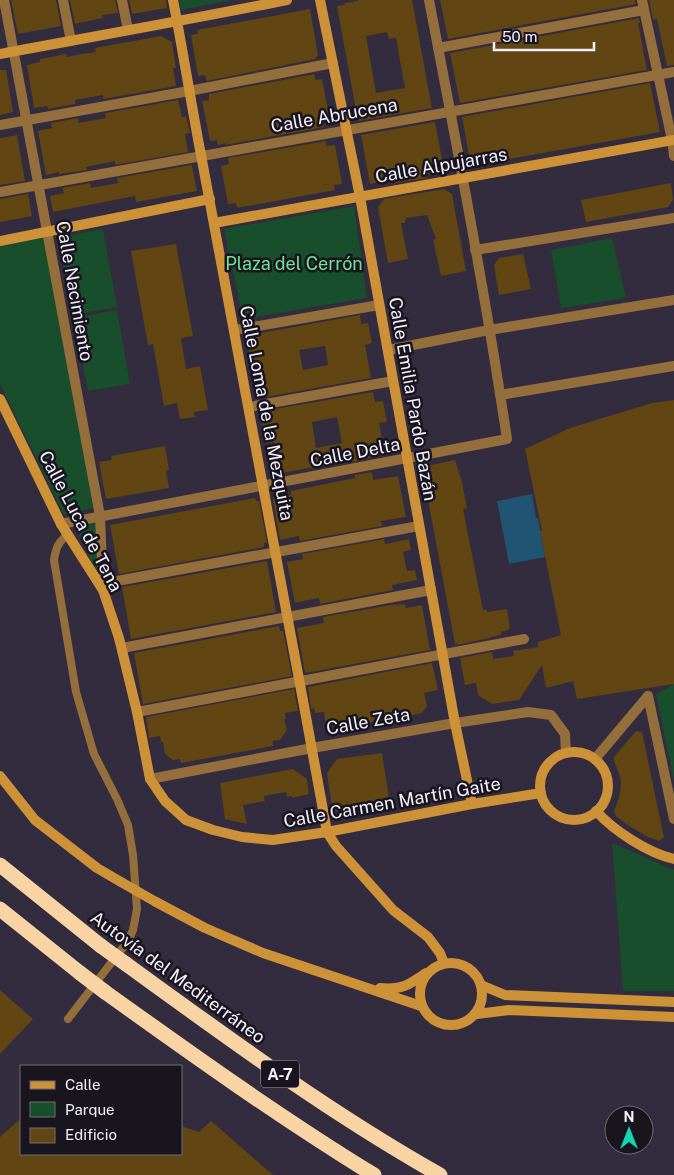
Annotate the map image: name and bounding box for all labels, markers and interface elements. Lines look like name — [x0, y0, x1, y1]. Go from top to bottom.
scale bar — [494, 20, 594, 52]
text: 50 m — [502, 28, 537, 45]
street label: Calle Abrucena — [269, 94, 399, 136]
street label: Calle Alpujarras — [373, 143, 509, 187]
street label: Calle Nacimiento — [52, 219, 98, 363]
park label: Plaza del Cerrón — [225, 253, 363, 274]
street label: Calle Emilia Pardo Bazán — [385, 296, 441, 502]
street label: Calle Loma de la Mezquita — [236, 304, 298, 522]
street label: Calle Delta — [308, 433, 402, 471]
street label: Calle Luca de Tena — [35, 447, 127, 595]
street label: Calle Zeta — [324, 703, 412, 739]
street label: Calle Carmen Martín Gaite — [282, 773, 502, 831]
street label: Autovía del Mediterráneo — [87, 907, 269, 1047]
road number: A-7 — [261, 1060, 299, 1088]
legend — [20, 1065, 182, 1155]
text: Calle — [65, 1076, 101, 1093]
text: Parque — [65, 1101, 115, 1118]
north arrow — [604, 1105, 654, 1155]
text: N — [624, 1109, 634, 1125]
text: Edificio — [65, 1126, 117, 1143]

